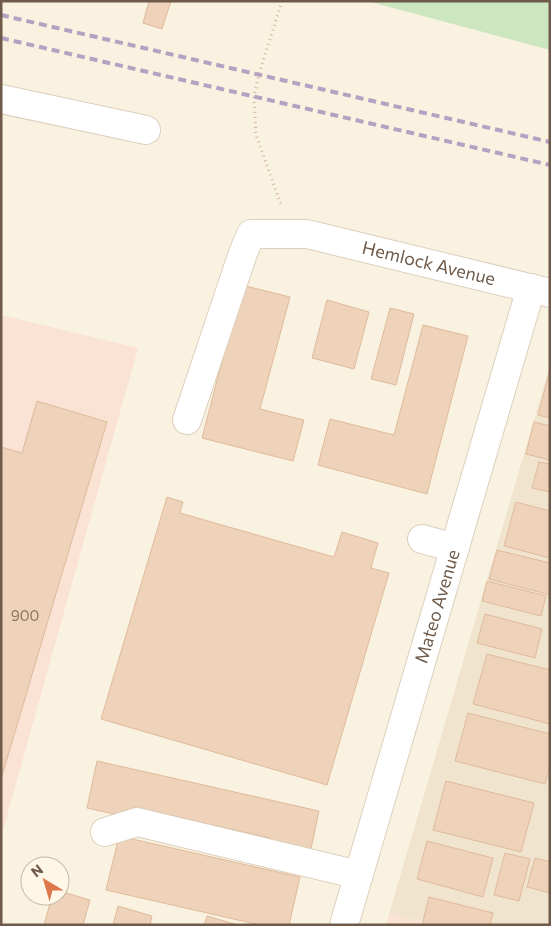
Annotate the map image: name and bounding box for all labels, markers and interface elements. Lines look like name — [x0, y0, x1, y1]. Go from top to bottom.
street label: Hemlock Avenue — [360, 236, 498, 289]
street label: Mateo Avenue — [409, 547, 464, 666]
house number: 900 — [11, 606, 39, 624]
north arrow — [20, 856, 70, 906]
text: N — [27, 860, 46, 880]

